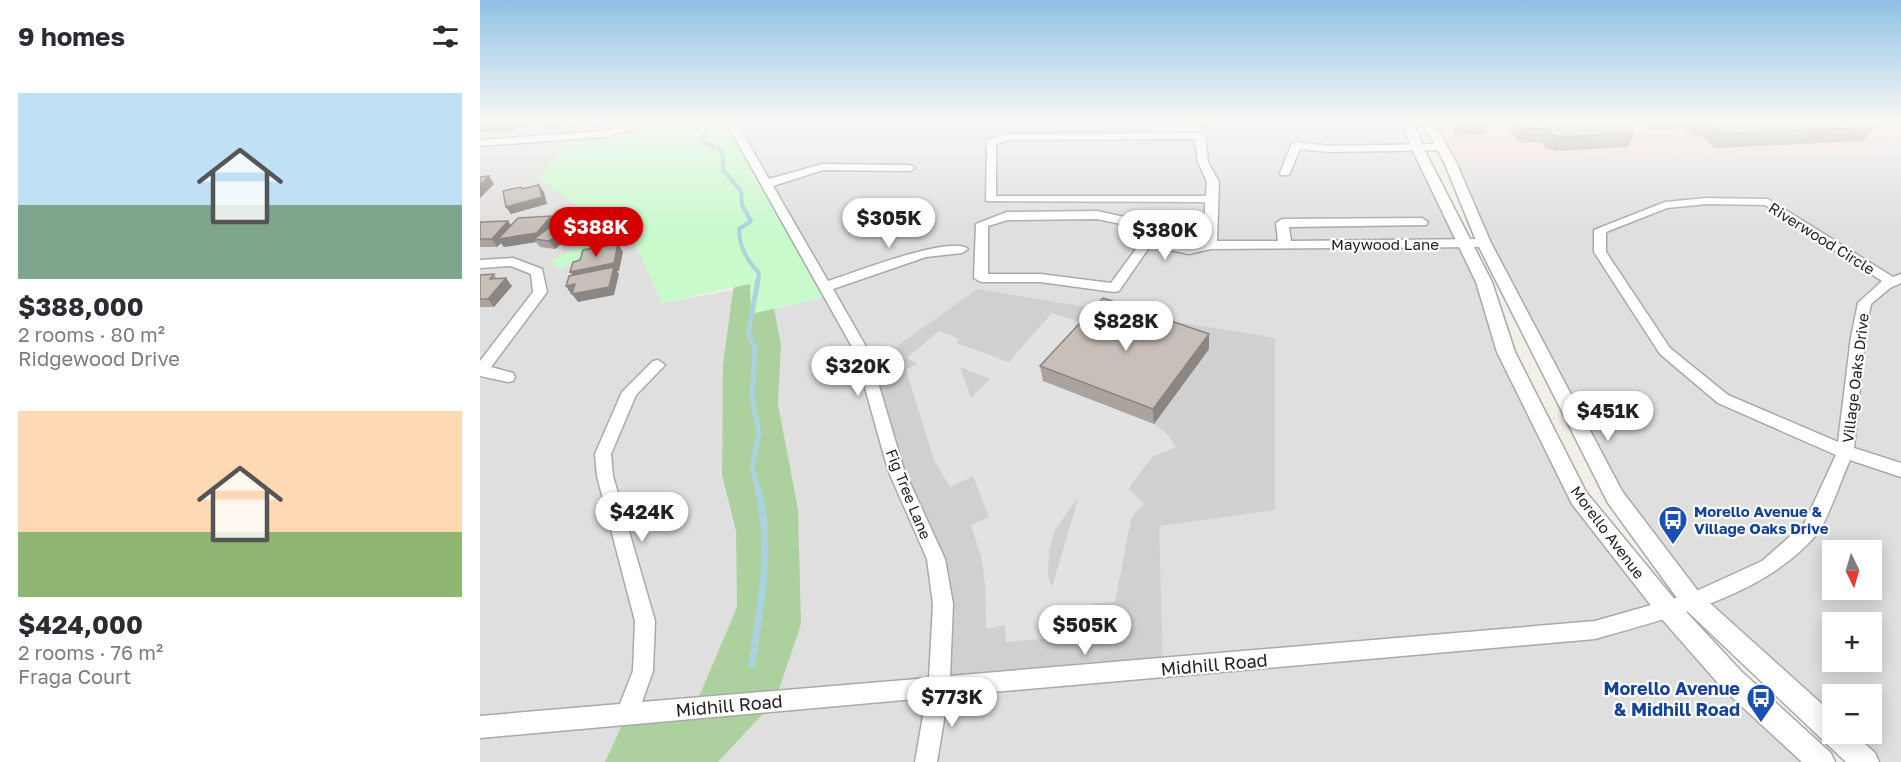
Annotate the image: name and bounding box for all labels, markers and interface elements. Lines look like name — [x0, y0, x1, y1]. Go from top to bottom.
icon: filters — [429, 20, 462, 53]
text: 9 homes — [18, 21, 125, 52]
icon: home — [186, 132, 294, 240]
pin: $305K — [847, 198, 931, 249]
street label: Riverwood Circle — [1766, 198, 1879, 278]
text: $305K — [856, 205, 922, 229]
pin: $388K — [554, 207, 638, 258]
pin: $380K — [1123, 210, 1207, 261]
text: $388K — [563, 214, 629, 238]
text: $380K — [1132, 217, 1198, 241]
street label: Maywood Lane — [1331, 235, 1439, 253]
text: $388,000 — [18, 291, 144, 322]
pin: $828K — [1084, 301, 1168, 352]
text: $828K — [1093, 308, 1159, 332]
street label: Village Oaks Drive — [1838, 312, 1872, 444]
text: 2 rooms · 80 m² — [18, 322, 165, 346]
text: Ridgewood Drive — [18, 346, 180, 370]
pin: $320K — [816, 346, 900, 397]
text: $320K — [825, 353, 891, 377]
pin: $451K — [1566, 391, 1650, 442]
text: $451K — [1577, 398, 1639, 422]
street label: Fig Tree Lane — [883, 446, 935, 542]
icon: home — [186, 450, 294, 558]
street label: Morello Avenue — [1567, 482, 1649, 582]
pin: $424K — [600, 492, 684, 543]
text: $424K — [609, 499, 675, 523]
place label: Morello Avenue & Village Oaks Drive — [1694, 502, 1829, 537]
bus stop icon: Morello Avenue & Village Oaks Drive — [1657, 504, 1689, 546]
north arrow — [1822, 540, 1882, 600]
map controls — [1822, 540, 1882, 744]
pin: $505K — [1043, 605, 1127, 656]
text: $424,000 — [18, 609, 143, 640]
text: $505K — [1052, 612, 1118, 636]
button: + — [1822, 612, 1882, 672]
text: 2 rooms · 76 m² — [18, 640, 163, 664]
street label: Midhill Road — [1160, 648, 1268, 680]
text: Fraga Court — [18, 664, 131, 688]
pin: $773K — [910, 677, 994, 728]
place label: Morello Avenue & Midhill Road — [1603, 677, 1740, 720]
bus stop icon: Morello Avenue & Midhill Road — [1745, 682, 1777, 724]
text: $773K — [921, 684, 983, 708]
button: − — [1822, 684, 1882, 744]
street label: Midhill Road — [675, 689, 783, 721]

